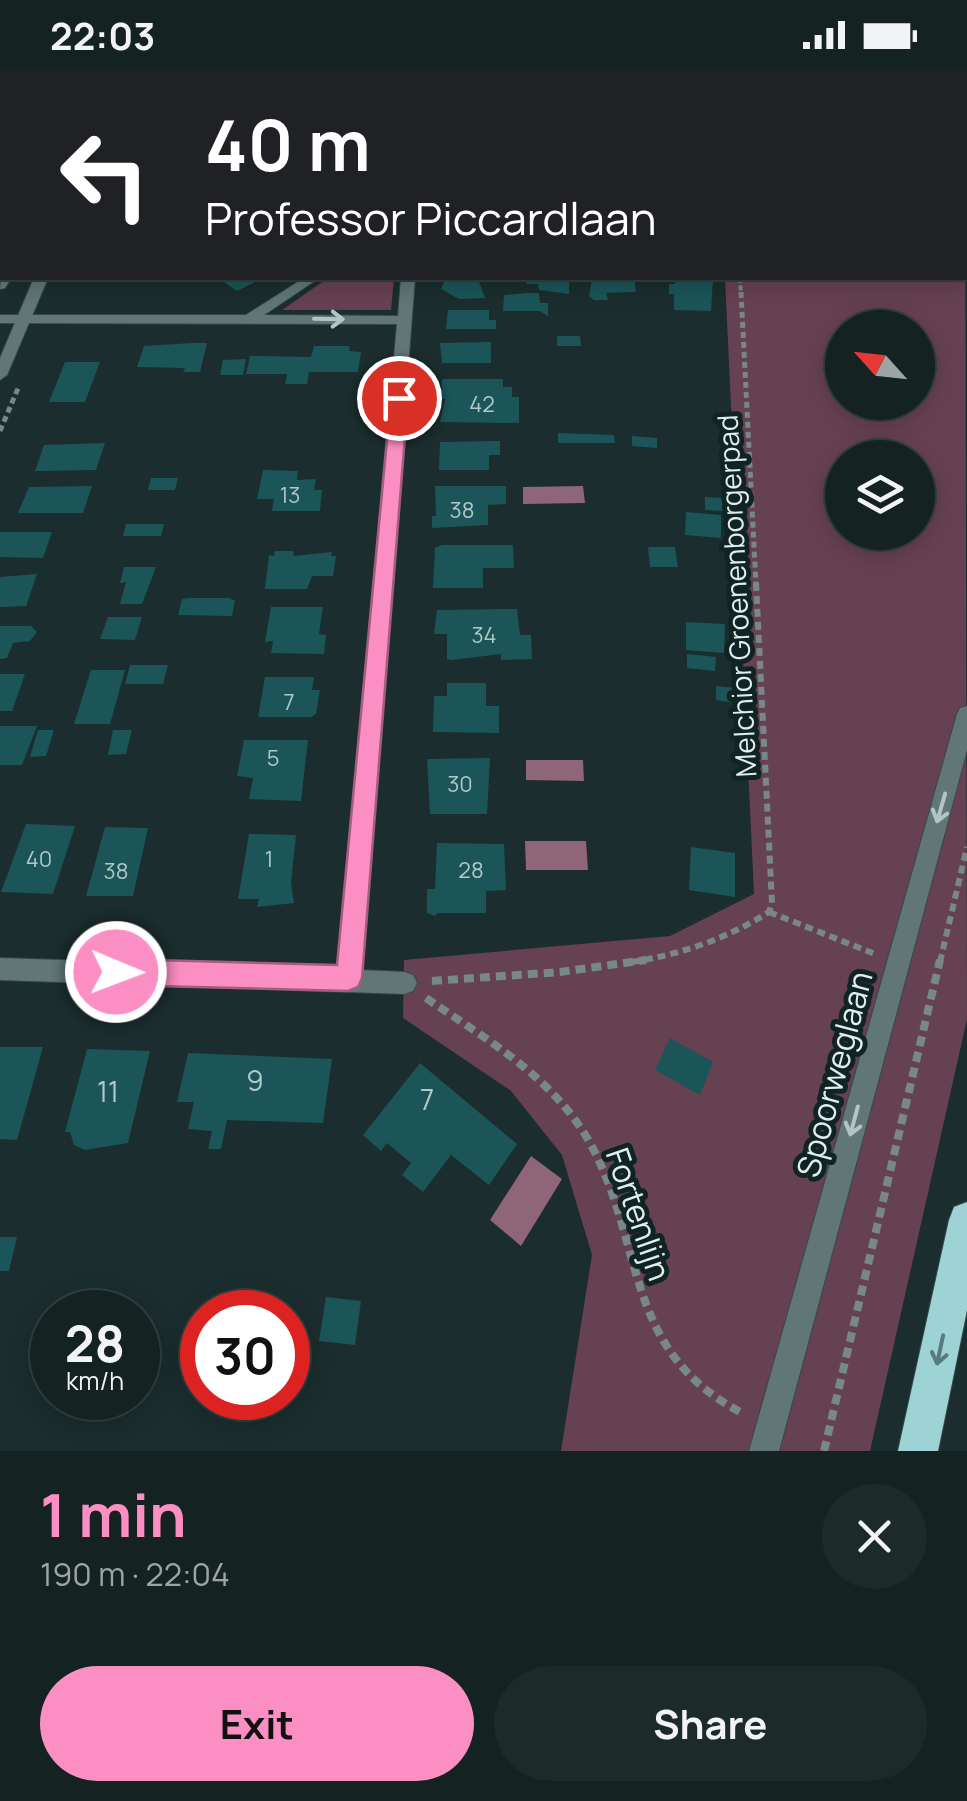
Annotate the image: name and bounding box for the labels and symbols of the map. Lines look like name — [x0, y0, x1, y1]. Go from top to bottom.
one-way arrow — [312, 310, 344, 328]
north arrow — [825, 310, 935, 420]
pin — [357, 356, 442, 441]
house number: 42 — [469, 389, 495, 419]
street label: Melchior Groenenborgerpad — [708, 414, 764, 778]
house number: 13 — [280, 480, 300, 510]
house number: 38 — [450, 495, 474, 525]
house number: 34 — [471, 620, 497, 650]
house number: 7 — [283, 687, 295, 717]
house number: 5 — [267, 743, 279, 773]
house number: 30 — [447, 769, 473, 799]
one-way arrow — [930, 792, 949, 823]
house number: 40 — [26, 844, 52, 874]
house number: 1 — [265, 844, 273, 874]
house number: 28 — [458, 855, 484, 885]
house number: 38 — [104, 856, 128, 886]
position arrow — [64, 920, 168, 1024]
street label: Spoorweglaan — [785, 966, 883, 1182]
house number: 9 — [246, 1061, 264, 1099]
house number: 11 — [97, 1072, 119, 1110]
house number: 7 — [420, 1080, 434, 1118]
one-way arrow — [844, 1105, 863, 1136]
street label: Fortenlijn — [596, 1142, 682, 1286]
speed limit sign: 30 — [180, 1290, 310, 1420]
one-way arrow — [929, 1333, 948, 1365]

